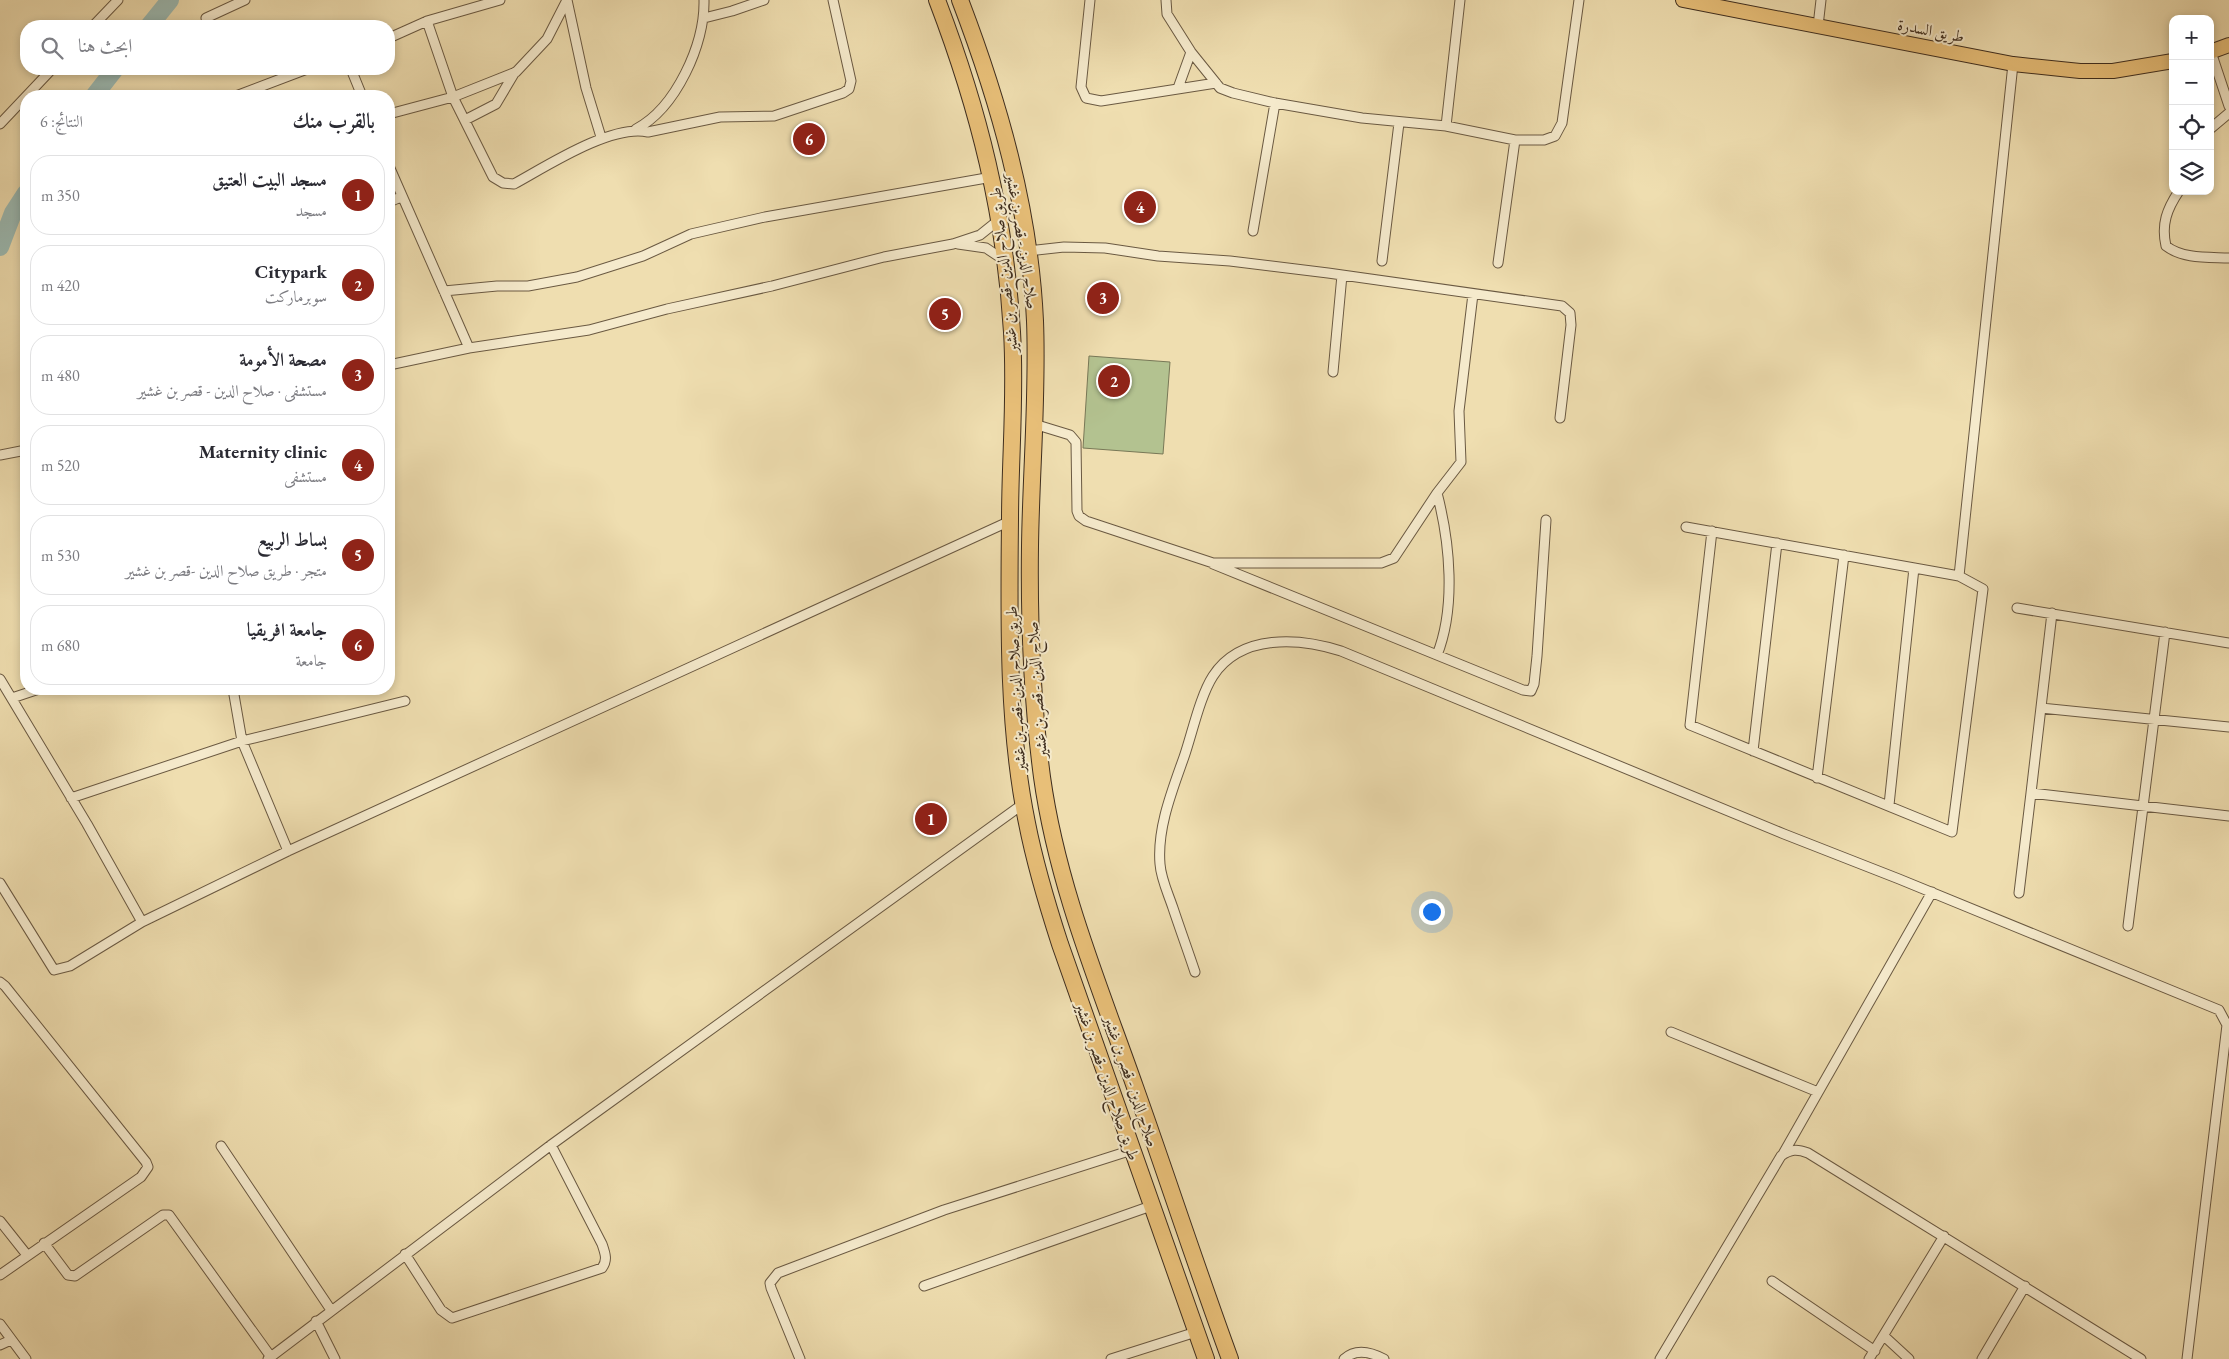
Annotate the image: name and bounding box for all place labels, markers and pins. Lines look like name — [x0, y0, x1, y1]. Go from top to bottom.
pin: 6 — [793, 120, 825, 158]
pin: 4 — [1124, 188, 1156, 226]
pin: 3 — [1087, 279, 1119, 317]
pin: 5 — [929, 295, 961, 333]
pin: 2 — [1098, 362, 1130, 400]
pin: 1 — [915, 800, 947, 838]

